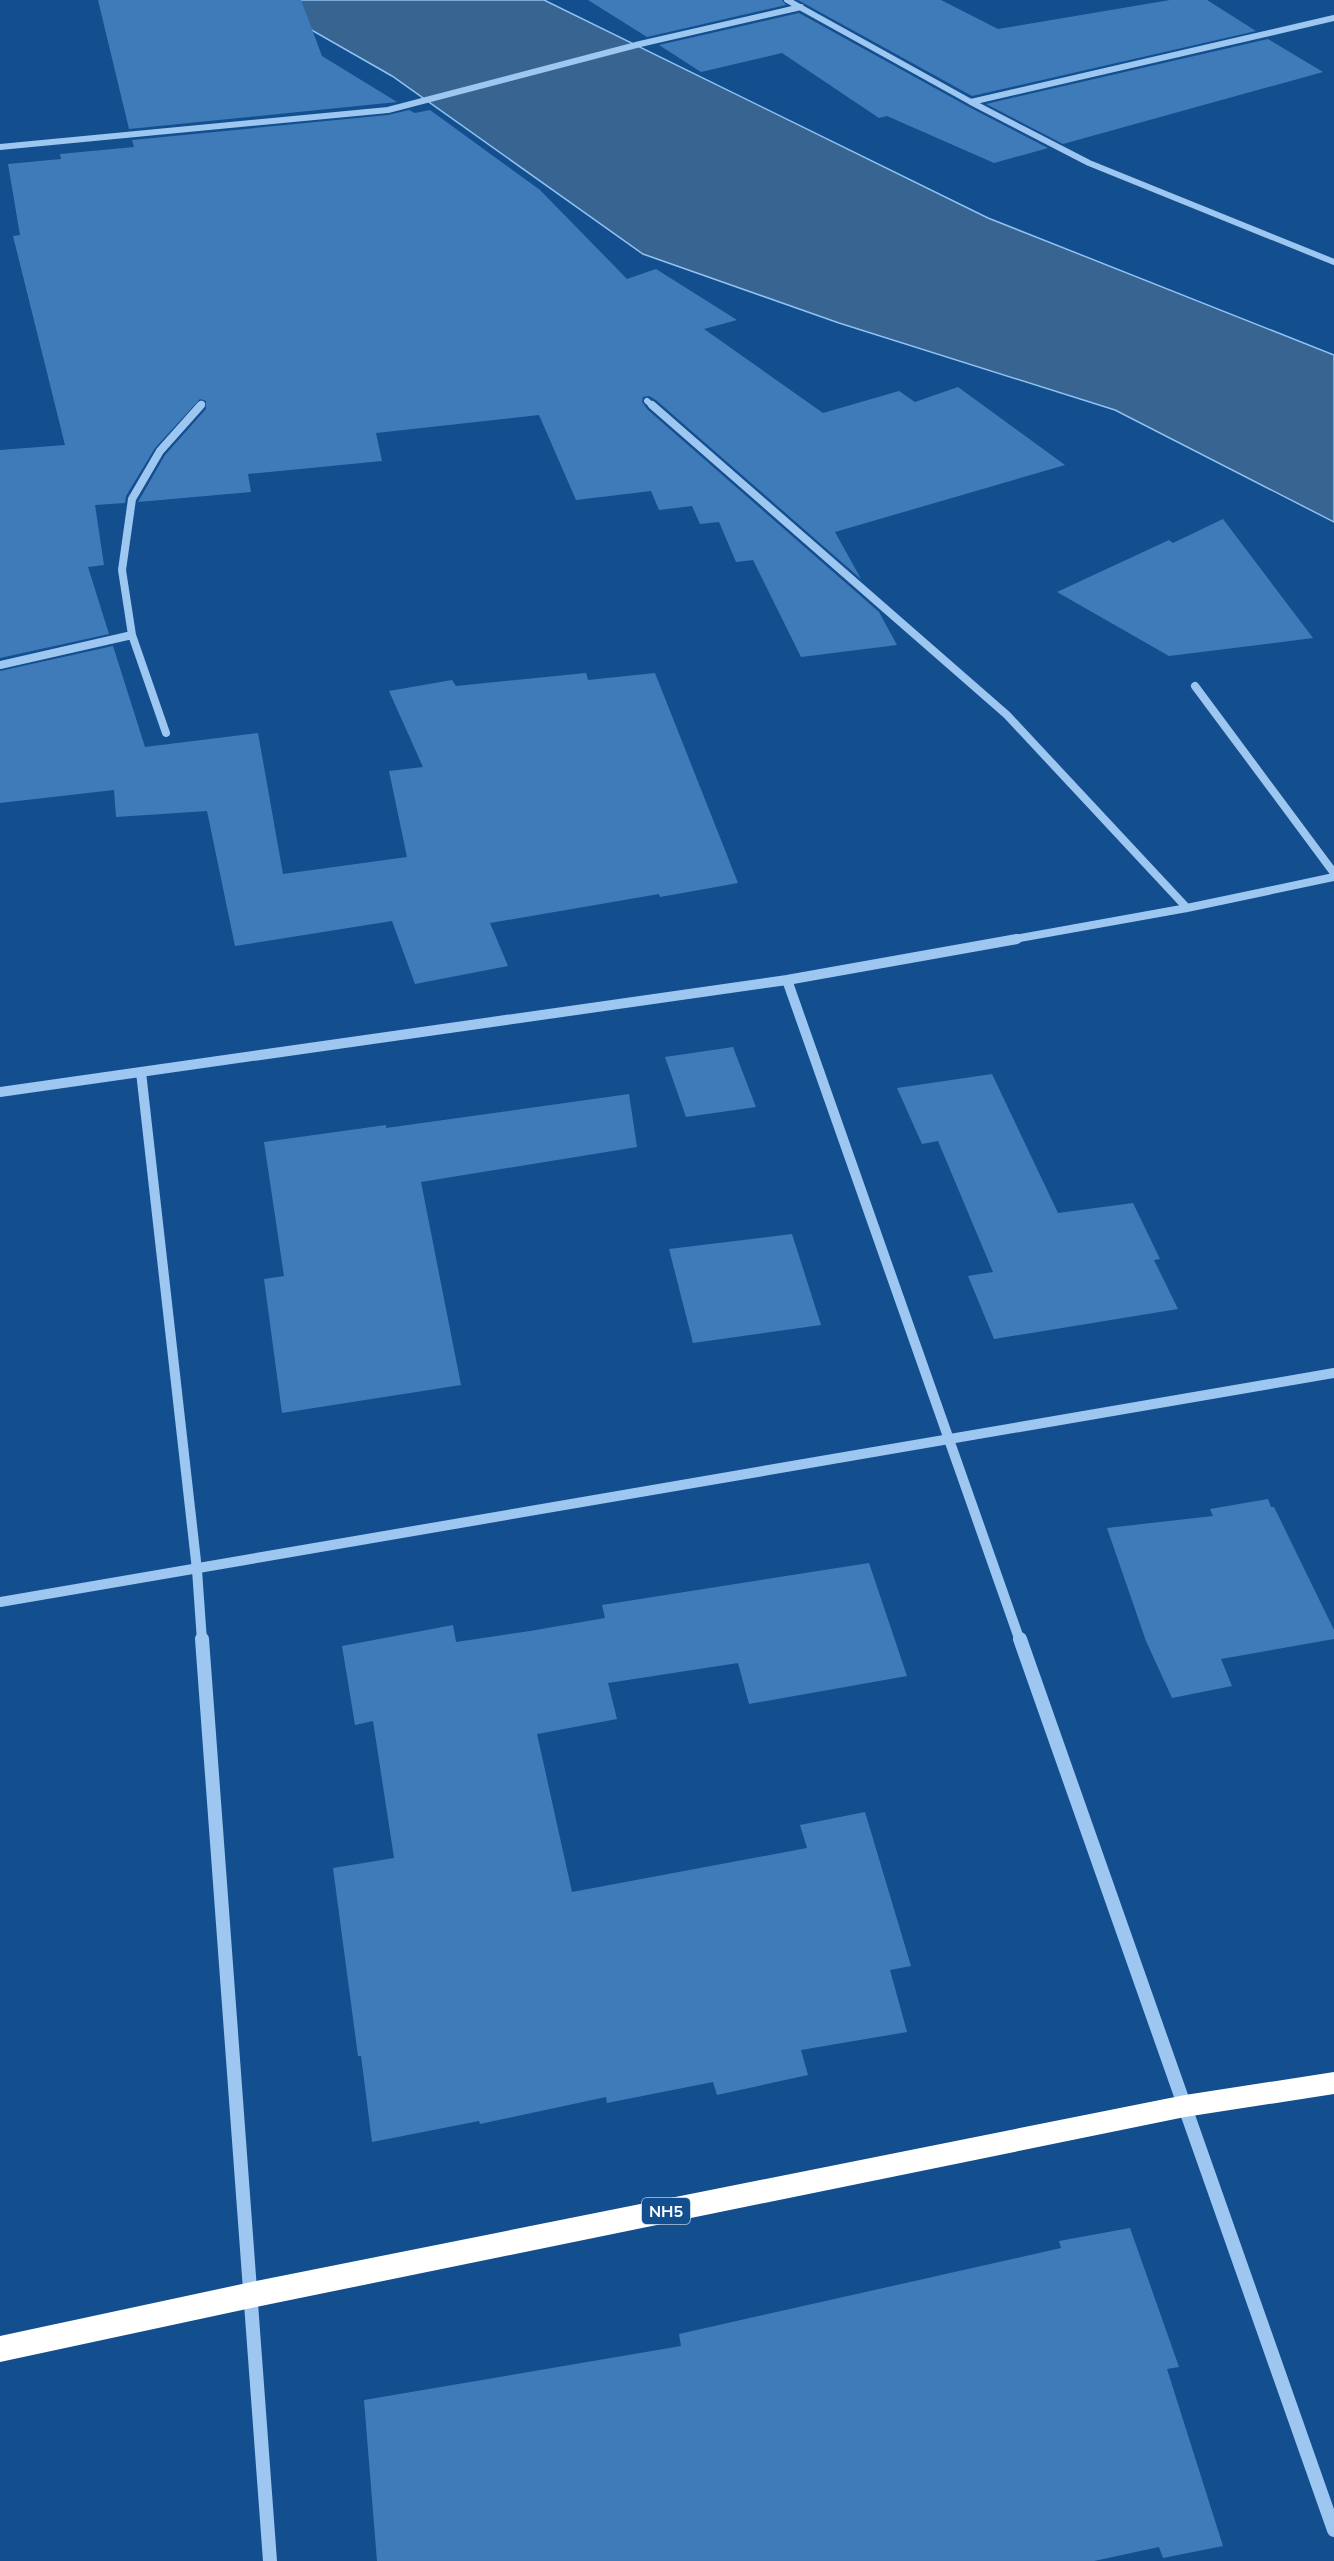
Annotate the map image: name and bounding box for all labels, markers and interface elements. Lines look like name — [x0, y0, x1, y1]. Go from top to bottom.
road number: NH5 — [642, 2198, 690, 2224]

